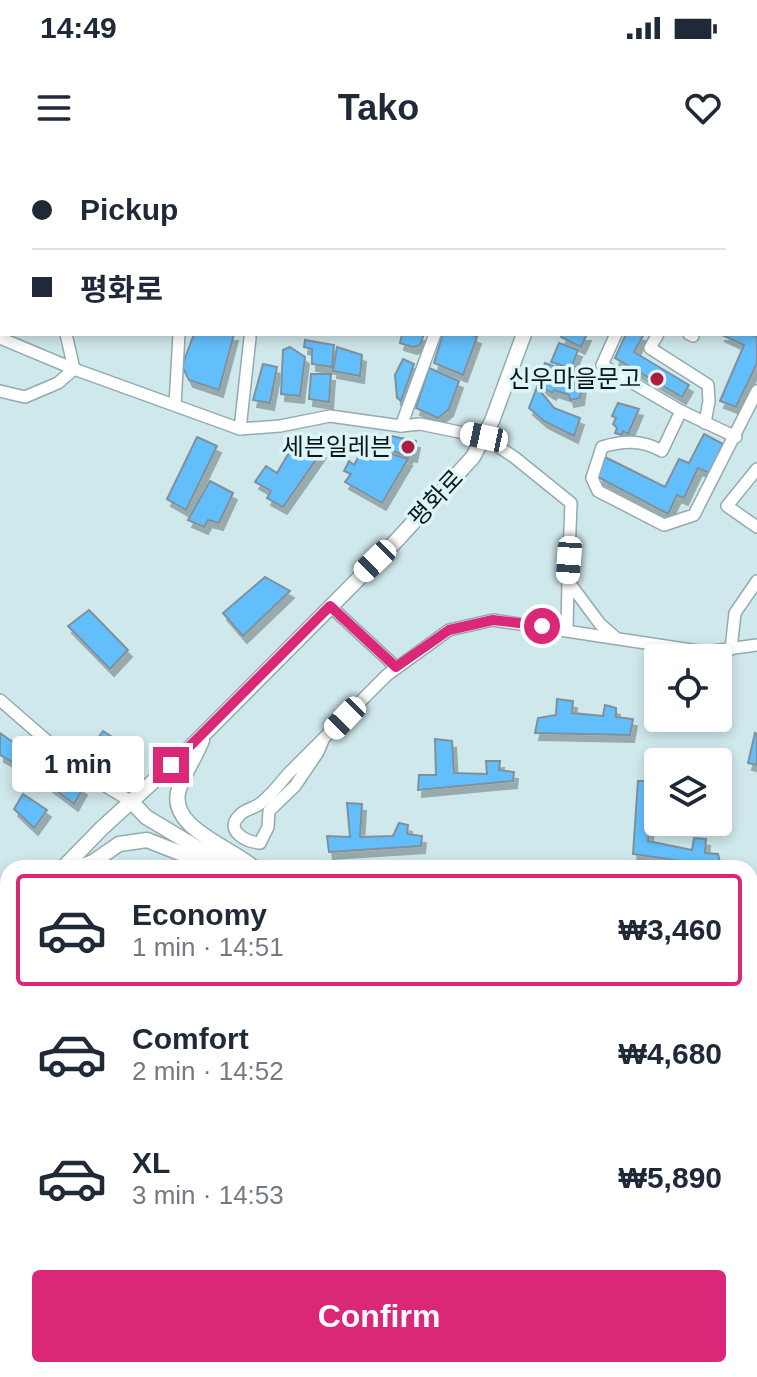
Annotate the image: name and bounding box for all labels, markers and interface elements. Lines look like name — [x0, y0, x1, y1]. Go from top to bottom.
text: 14:49 — [40, 11, 117, 44]
icon: menu — [32, 86, 76, 130]
icon: heart — [681, 86, 725, 130]
text: Tako — [338, 87, 419, 128]
text: Pickup — [80, 193, 178, 226]
text: 평화로 — [80, 273, 163, 306]
place label: 신우마을문고 — [509, 365, 641, 392]
marker: 신우마을문고 — [648, 370, 666, 388]
car — [458, 420, 510, 454]
place label: 세븐일레븐 — [282, 433, 392, 460]
marker: 세븐일레븐 — [399, 438, 417, 456]
street label: 평화로 — [403, 464, 468, 531]
car — [555, 535, 583, 585]
car — [349, 536, 401, 586]
route start — [524, 608, 560, 644]
map controls — [644, 644, 732, 836]
button: locate — [644, 644, 732, 732]
car — [320, 692, 370, 744]
callout: 1 min — [11, 737, 143, 793]
route end — [153, 747, 189, 783]
button: layers — [644, 748, 732, 836]
text: 1 min — [44, 749, 112, 779]
icon: car — [36, 894, 108, 966]
text: Economy — [132, 898, 267, 931]
text: ₩3,460 — [619, 913, 722, 946]
text: 1 min · 14:51 — [132, 932, 284, 962]
icon: car — [36, 1018, 108, 1090]
text: Comfort — [132, 1022, 249, 1055]
text: ₩4,680 — [619, 1037, 722, 1070]
text: 2 min · 14:52 — [132, 1056, 284, 1086]
icon: car — [36, 1142, 108, 1214]
text: XL — [132, 1146, 170, 1179]
text: ₩5,890 — [619, 1161, 722, 1194]
text: 3 min · 14:53 — [132, 1180, 284, 1210]
button: Confirm — [32, 1270, 726, 1362]

